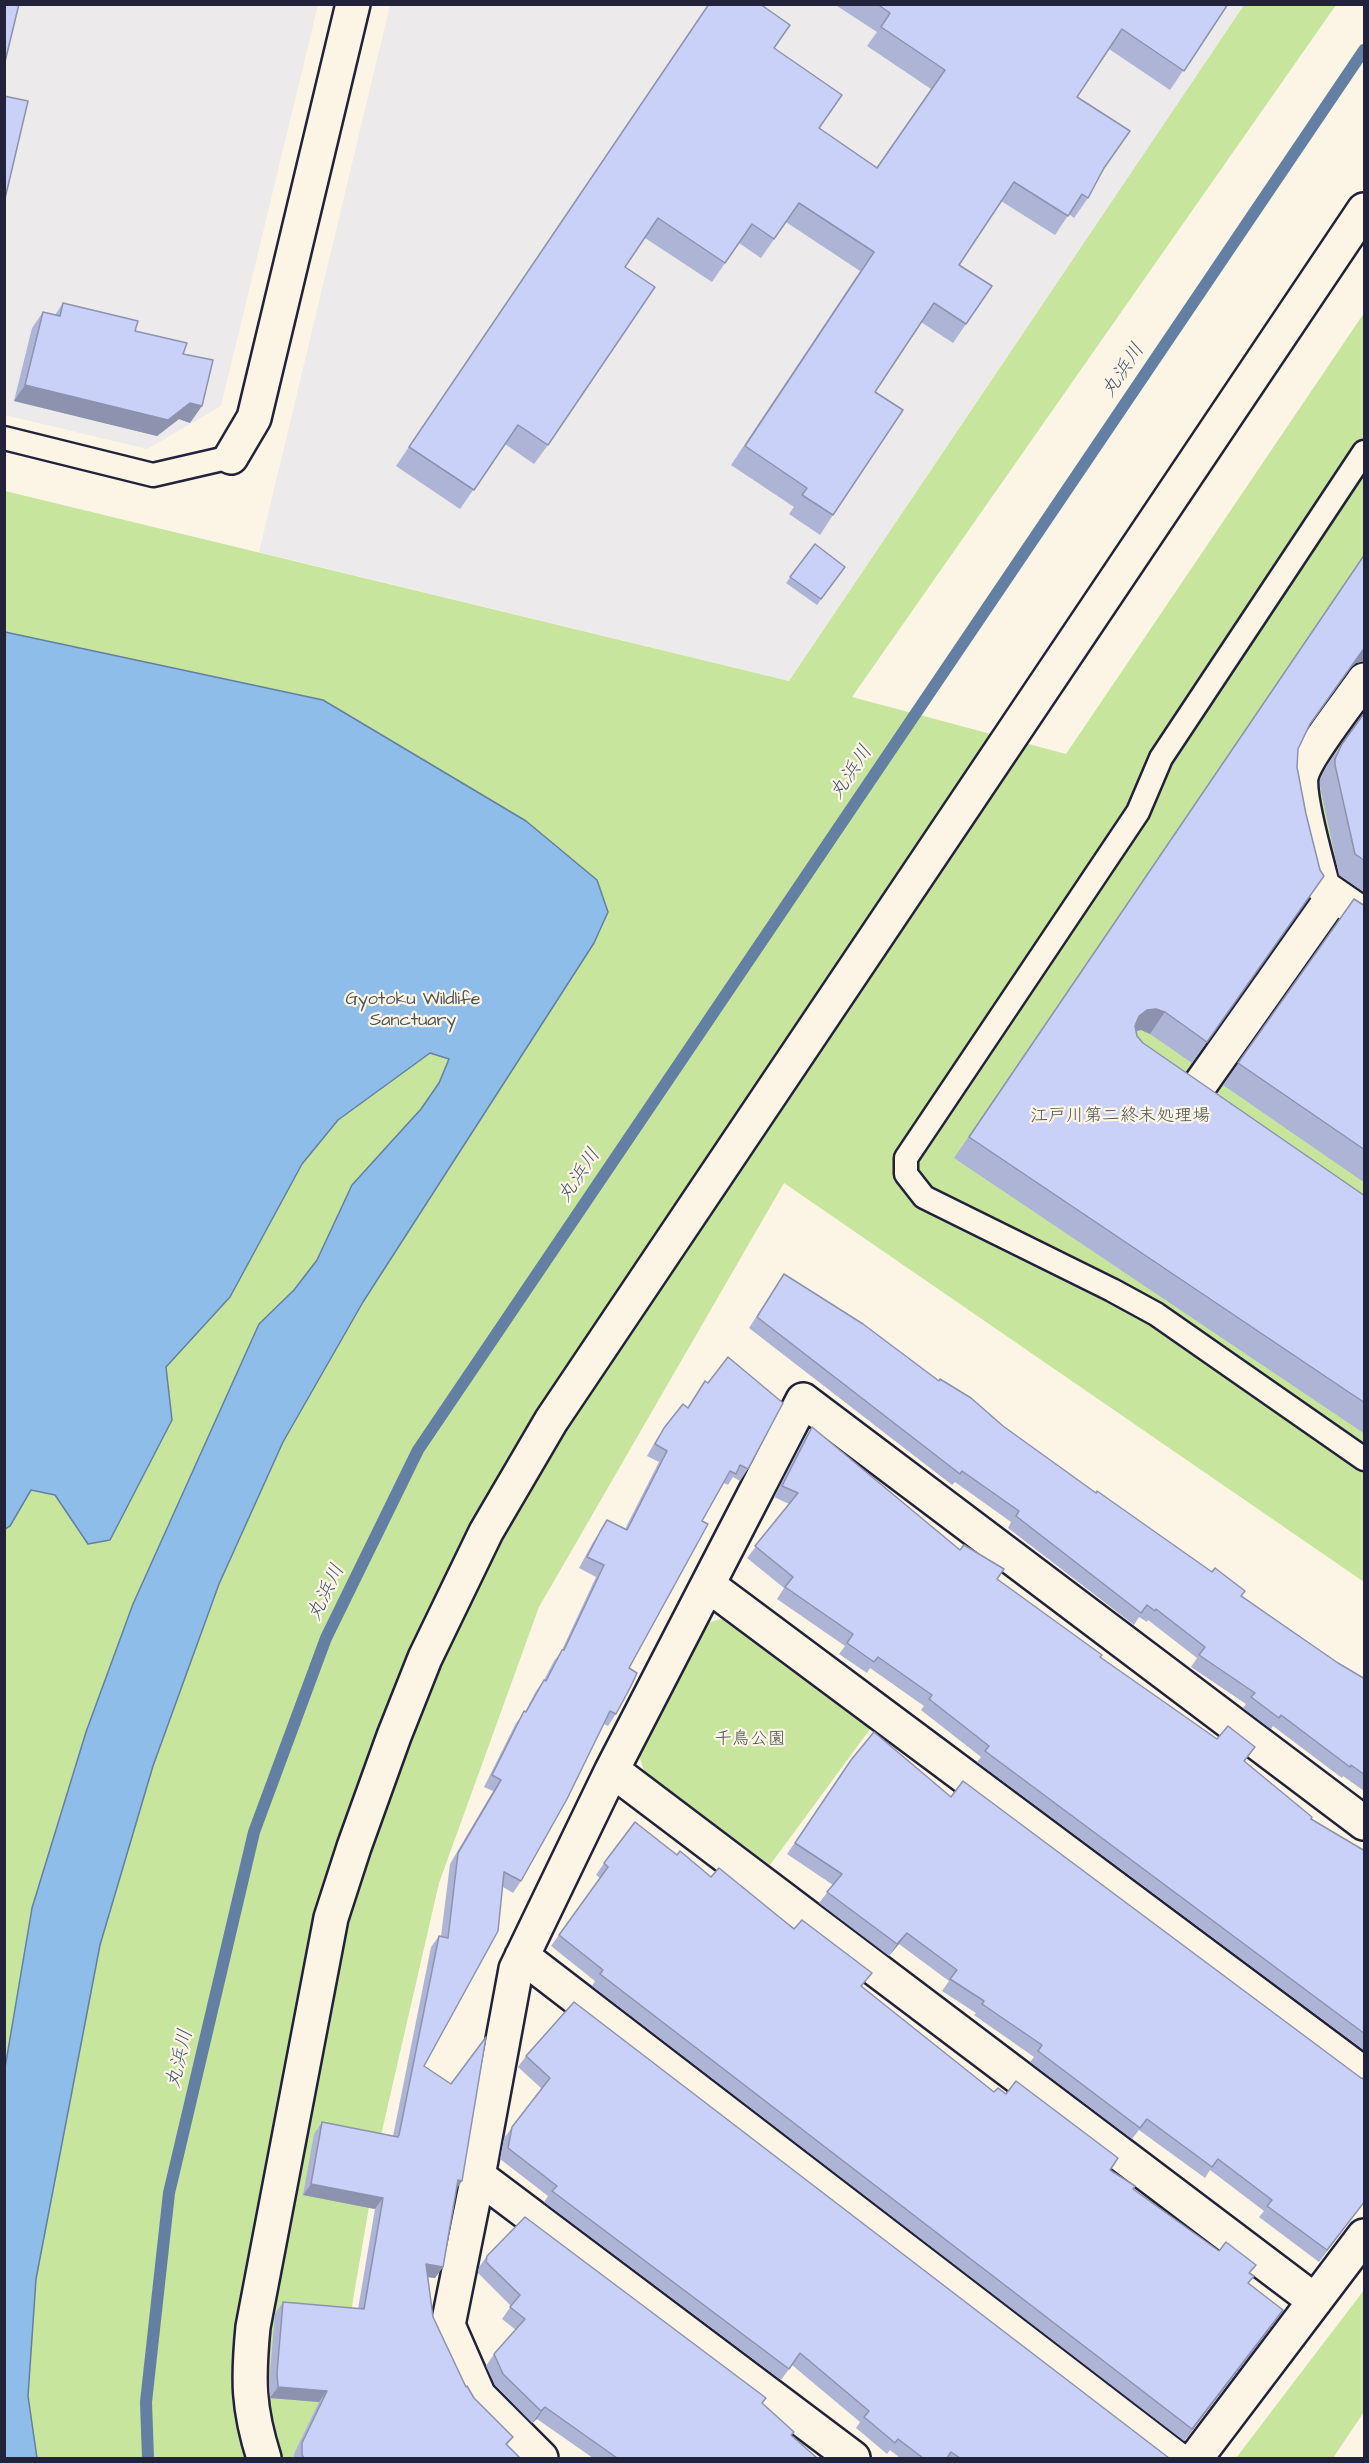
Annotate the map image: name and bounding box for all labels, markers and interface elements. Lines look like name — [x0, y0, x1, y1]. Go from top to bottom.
water label: 丸浜川 — [1097, 339, 1151, 403]
water label: 丸浜川 — [825, 741, 879, 805]
park label: Gyotoku Wildlife Sanctuary — [346, 989, 480, 1032]
park label: 江戸川第二終末処理場 — [1030, 1106, 1210, 1128]
water label: 丸浜川 — [553, 1144, 607, 1208]
water label: 丸浜川 — [303, 1561, 351, 1625]
park label: 千鳥公園 — [714, 1729, 786, 1751]
water label: 丸浜川 — [163, 2027, 199, 2091]

